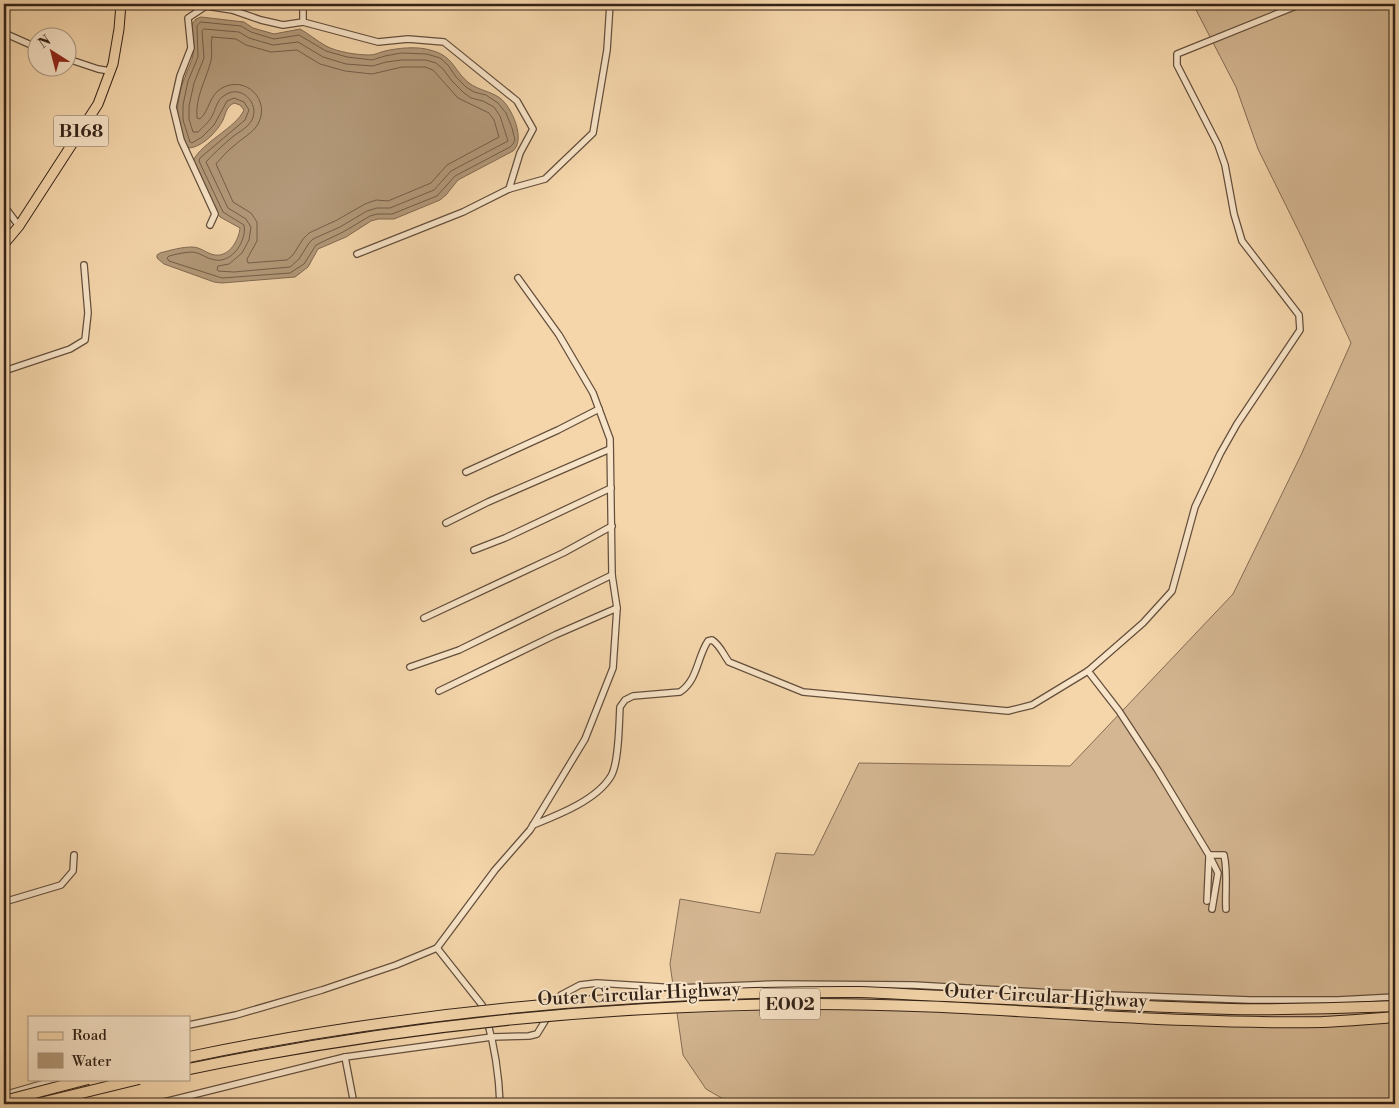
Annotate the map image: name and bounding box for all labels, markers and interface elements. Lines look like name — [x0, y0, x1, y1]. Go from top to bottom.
north arrow — [28, 28, 78, 78]
text: N — [35, 32, 55, 53]
road number: B168 — [54, 115, 108, 146]
street label: Outer Circular Highway — [537, 977, 742, 1011]
street label: Outer Circular Highway — [944, 979, 1149, 1013]
road number: E002 — [760, 989, 820, 1020]
legend — [28, 1016, 190, 1080]
text: Road — [72, 1026, 107, 1045]
text: Water — [71, 1052, 112, 1071]

